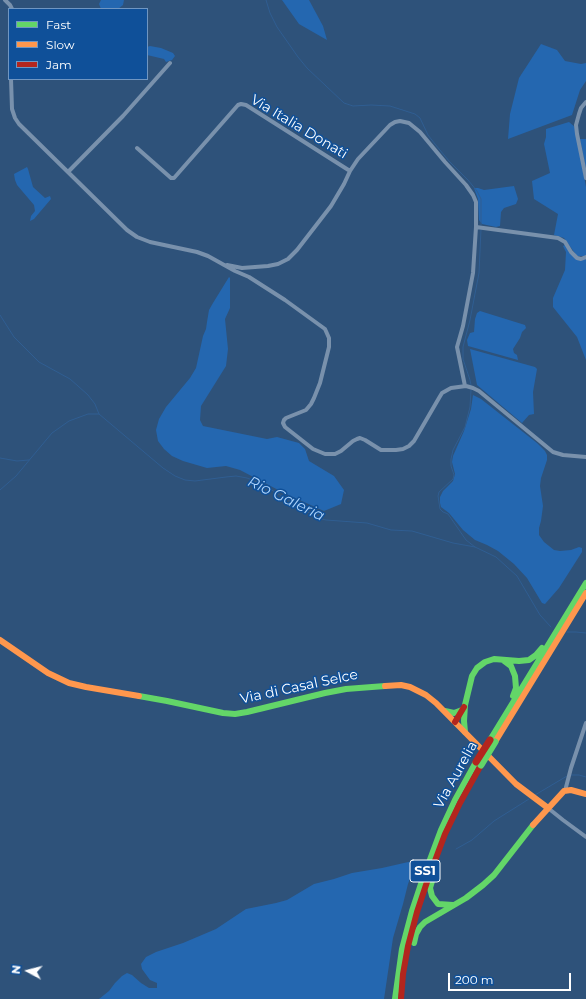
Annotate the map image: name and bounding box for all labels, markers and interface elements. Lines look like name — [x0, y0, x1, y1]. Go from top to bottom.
legend — [8, 8, 148, 80]
text: Fast — [46, 17, 71, 32]
text: Slow — [46, 37, 75, 52]
text: Jam — [46, 57, 72, 72]
street label: Via Italia Donati — [247, 91, 351, 163]
water label: Rio Galeria — [245, 473, 327, 525]
street label: Via di Casal Selce — [239, 666, 359, 708]
street label: Via Aurelia — [431, 738, 481, 812]
road number: SS1 — [410, 860, 440, 882]
north arrow — [8, 951, 48, 991]
text: N — [9, 964, 24, 975]
scale bar — [450, 965, 573, 991]
text: 200 m — [455, 972, 494, 987]

